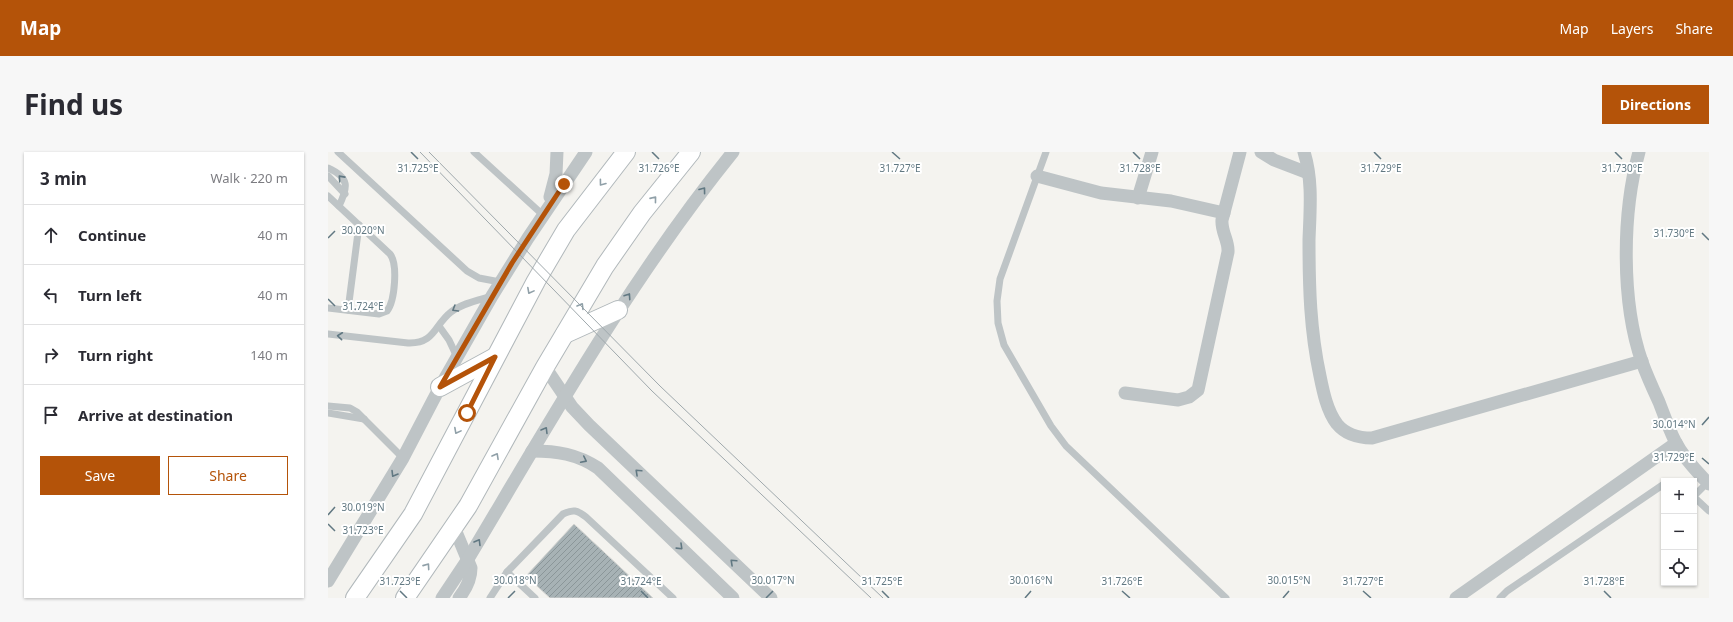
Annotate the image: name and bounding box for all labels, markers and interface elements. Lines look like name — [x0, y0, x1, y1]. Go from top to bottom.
text: Map — [20, 15, 61, 41]
text: Map — [1560, 19, 1589, 38]
text: Layers — [1611, 19, 1653, 38]
text: Share — [1675, 19, 1713, 38]
text: Find us — [24, 85, 123, 123]
button: Directions — [1602, 85, 1709, 124]
text: 31.725°E — [397, 161, 439, 175]
text: 31.726°E — [638, 161, 680, 175]
text: 31.727°E — [879, 161, 921, 175]
text: 31.728°E — [1119, 161, 1161, 175]
text: 31.729°E — [1360, 161, 1402, 175]
text: 31.730°E — [1601, 161, 1643, 175]
text: 3 min — [40, 167, 87, 190]
text: Walk · 220 m — [210, 169, 288, 187]
route end — [555, 175, 573, 193]
one-way arrow — [339, 176, 346, 183]
one-way arrow — [600, 178, 607, 185]
one-way arrow — [698, 187, 706, 194]
one-way arrow — [649, 196, 656, 203]
text: 30.020°N — [341, 223, 385, 237]
icon: ahead — [40, 224, 62, 246]
text: Continue — [78, 225, 146, 245]
text: 40 m — [258, 226, 288, 244]
text: 31.730°E — [1653, 226, 1695, 240]
icon: left — [40, 284, 62, 306]
text: Turn left — [78, 285, 142, 305]
text: 40 m — [258, 286, 288, 304]
one-way arrow — [528, 287, 535, 294]
one-way arrow — [623, 293, 631, 300]
text: 31.724°E — [342, 299, 384, 313]
one-way arrow — [577, 303, 584, 311]
one-way arrow — [452, 305, 459, 312]
one-way arrow — [337, 331, 343, 340]
icon: right — [40, 344, 62, 366]
text: Turn right — [78, 345, 153, 365]
text: 140 m — [250, 346, 288, 364]
icon: arrive — [40, 404, 62, 426]
route start — [458, 404, 476, 422]
text: Arrive at destination — [78, 405, 233, 425]
text: 30.014°N — [1652, 417, 1696, 431]
one-way arrow — [454, 427, 462, 434]
one-way arrow — [540, 427, 548, 434]
text: 31.729°E — [1653, 450, 1695, 464]
one-way arrow — [491, 453, 498, 460]
one-way arrow — [580, 455, 587, 463]
button: Save — [40, 456, 160, 495]
button: Share — [168, 456, 288, 495]
one-way arrow — [635, 469, 643, 477]
one-way arrow — [392, 470, 399, 477]
map controls — [1661, 478, 1697, 586]
button: + — [1661, 478, 1697, 514]
text: 30.019°N — [341, 500, 385, 514]
button: − — [1661, 514, 1697, 550]
text: 31.723°E — [342, 523, 384, 537]
one-way arrow — [474, 539, 481, 546]
one-way arrow — [675, 542, 683, 549]
button: locate — [1661, 550, 1697, 586]
one-way arrow — [730, 559, 738, 566]
one-way arrow — [422, 563, 430, 570]
text: 30.018°N — [493, 573, 537, 587]
text: 30.017°N — [751, 573, 795, 587]
text: 30.016°N — [1009, 573, 1053, 587]
text: 30.015°N — [1267, 573, 1311, 587]
text: 31.723°E — [379, 574, 421, 588]
text: 31.724°E — [620, 574, 662, 588]
text: 31.725°E — [861, 574, 903, 588]
text: 31.726°E — [1101, 574, 1143, 588]
text: 31.727°E — [1342, 574, 1384, 588]
text: 31.728°E — [1583, 574, 1625, 588]

